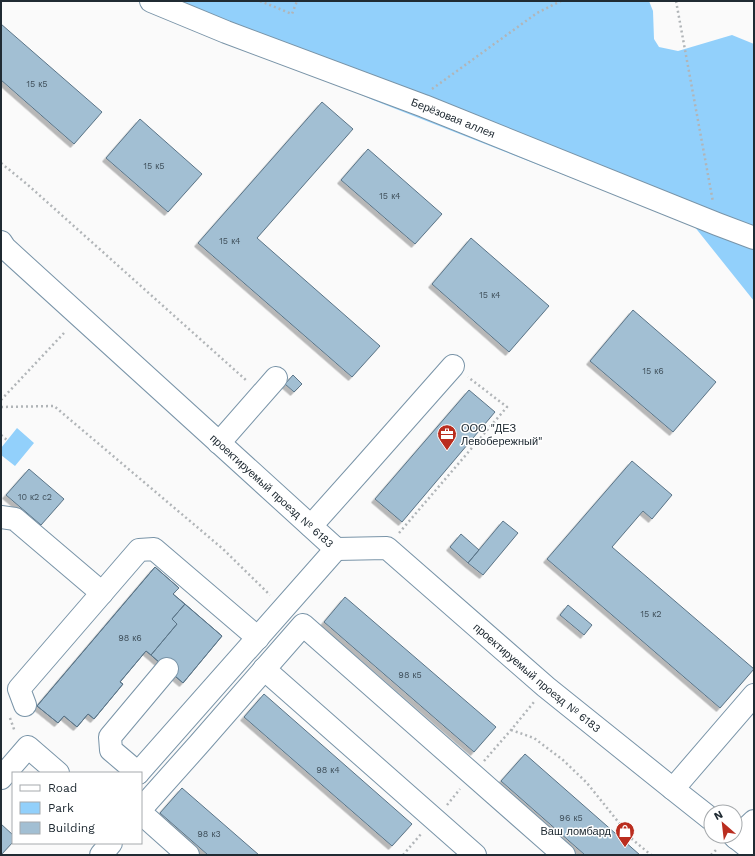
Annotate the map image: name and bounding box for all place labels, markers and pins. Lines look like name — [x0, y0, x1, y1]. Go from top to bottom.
place label: ООО "ДЕЗ Левобережный" — [461, 422, 543, 448]
office icon: ООО "ДЕЗ Левобережный" — [436, 423, 458, 451]
shop icon: Ваш ломбард — [614, 820, 636, 848]
place label: Ваш ломбард — [540, 825, 612, 838]

